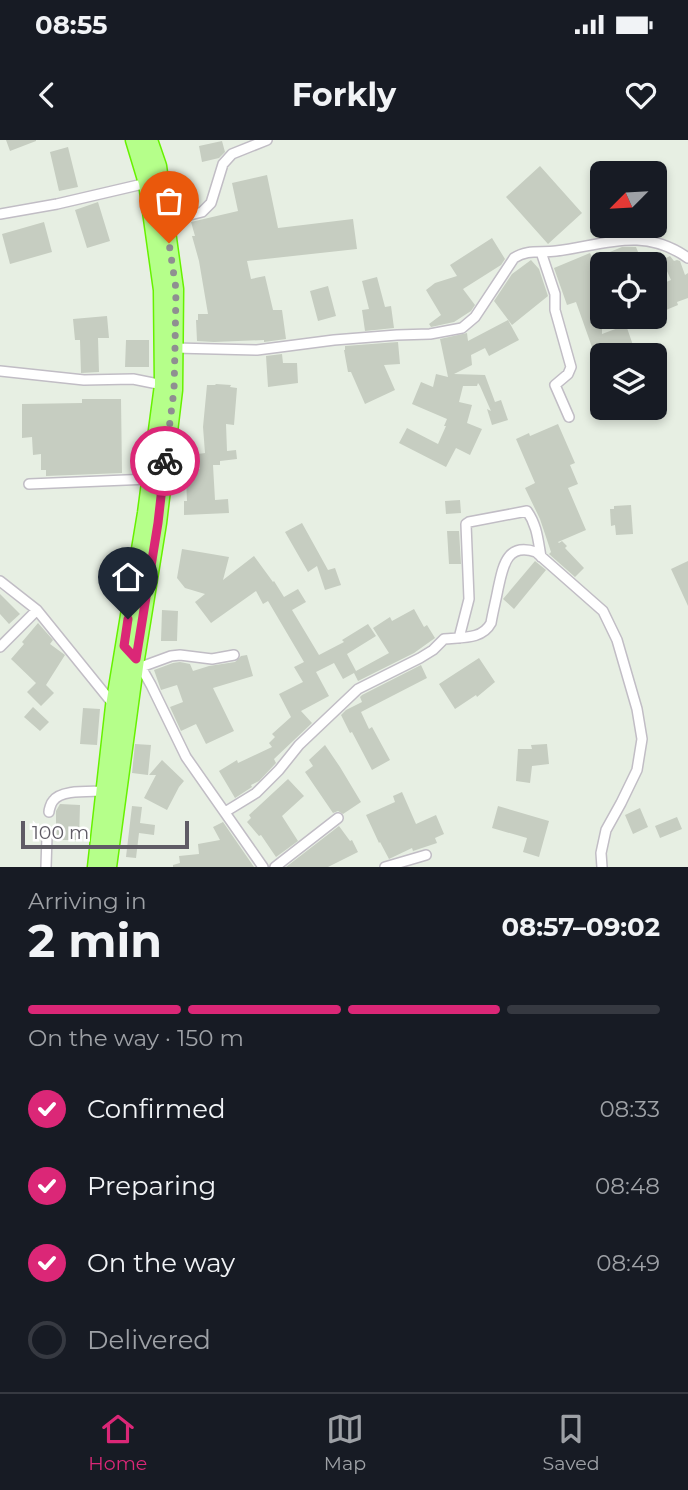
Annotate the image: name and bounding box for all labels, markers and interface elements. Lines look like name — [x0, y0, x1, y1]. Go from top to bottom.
text: 08:55 — [35, 9, 107, 41]
text: Forkly — [292, 75, 396, 114]
icon: back — [28, 76, 66, 114]
icon: heart — [622, 76, 660, 114]
north arrow — [590, 161, 667, 238]
map controls — [590, 161, 667, 420]
pin — [139, 171, 199, 243]
icon: bag — [150, 182, 188, 220]
button: locate — [590, 252, 667, 329]
button: layers — [590, 343, 667, 420]
courier — [130, 426, 200, 496]
icon: bike — [146, 442, 184, 480]
pin — [98, 547, 158, 619]
icon: home — [109, 558, 147, 596]
scale bar — [21, 818, 189, 850]
text: 100 m — [32, 821, 89, 844]
text: Arriving in — [28, 887, 147, 915]
text: 08:57–09:02 — [501, 911, 660, 943]
text: 2 min — [28, 912, 162, 969]
text: On the way · 150 m — [28, 1024, 244, 1052]
icon: check — [28, 1090, 66, 1128]
text: Confirmed — [87, 1093, 226, 1125]
text: 08:33 — [599, 1095, 660, 1123]
icon: check — [28, 1167, 66, 1205]
text: Preparing — [87, 1170, 216, 1202]
text: 08:48 — [595, 1172, 660, 1200]
icon: check — [28, 1244, 66, 1282]
text: On the way — [87, 1247, 235, 1279]
text: 08:49 — [596, 1249, 660, 1277]
text: Delivered — [87, 1324, 211, 1356]
tab: Home — [88, 1410, 147, 1475]
tab: Map — [324, 1410, 366, 1475]
tab: Saved — [543, 1410, 600, 1475]

